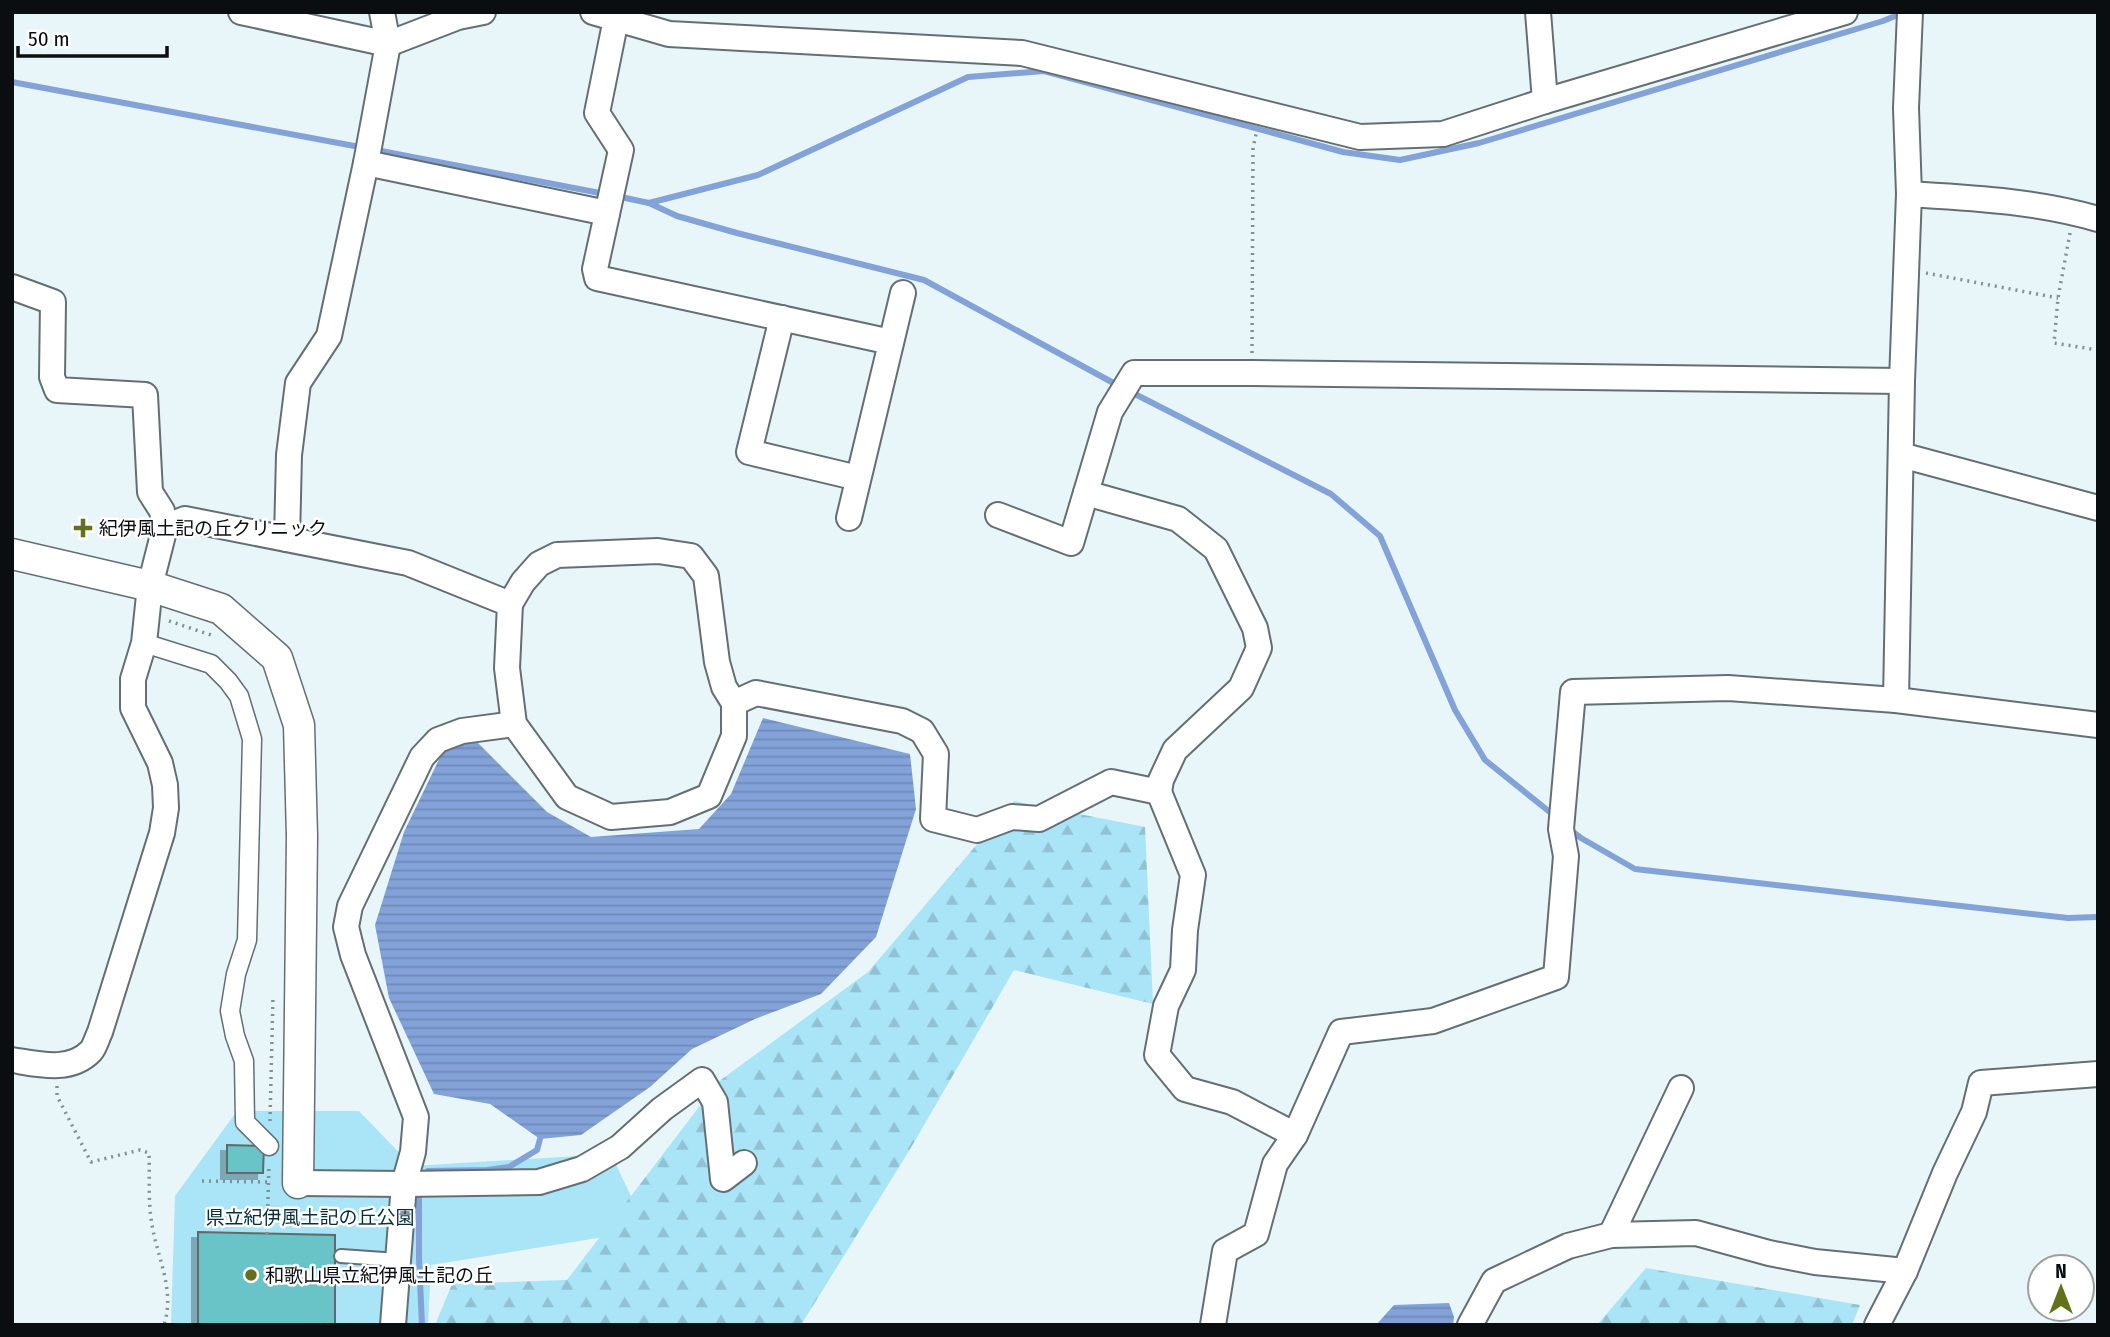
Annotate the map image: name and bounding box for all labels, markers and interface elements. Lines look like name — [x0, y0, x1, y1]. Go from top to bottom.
scale bar — [18, 14, 166, 58]
text: 50 m — [28, 26, 70, 52]
place label: 紀伊風土記の丘クリニック — [99, 517, 327, 540]
marker: 紀伊風土記の丘クリニック — [73, 518, 93, 538]
park label: 県立紀伊風土記の丘公園 — [205, 1206, 415, 1229]
north arrow — [2026, 1253, 2096, 1323]
text: N — [2055, 1260, 2067, 1283]
place label: 和歌山県立紀伊風土記の丘 — [265, 1264, 493, 1287]
marker: 和歌山県立紀伊風土記の丘 — [243, 1267, 259, 1283]

